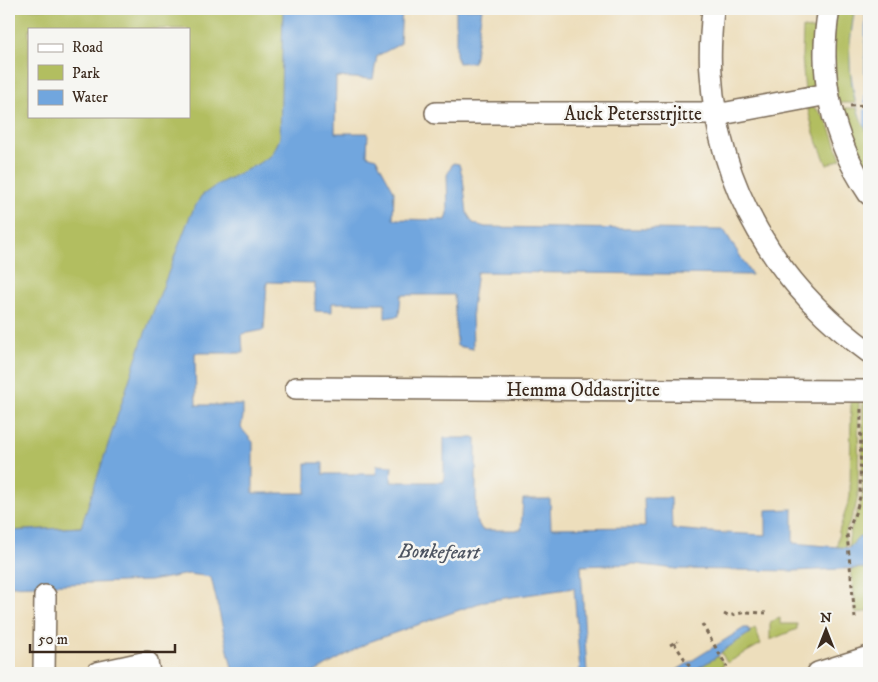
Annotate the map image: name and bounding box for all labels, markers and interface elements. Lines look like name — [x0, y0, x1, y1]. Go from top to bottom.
legend — [28, 28, 190, 118]
text: Road — [72, 38, 104, 57]
text: Park — [72, 64, 101, 83]
text: Water — [71, 88, 108, 107]
street label: Auck Petersstrjitte — [564, 103, 702, 126]
street label: Hemma Oddastrjitte — [506, 379, 660, 402]
water label: Bonkefeart — [397, 539, 482, 566]
north arrow — [800, 604, 850, 654]
text: N — [820, 609, 832, 627]
scale bar — [30, 622, 175, 654]
text: 50 m — [38, 630, 68, 649]

